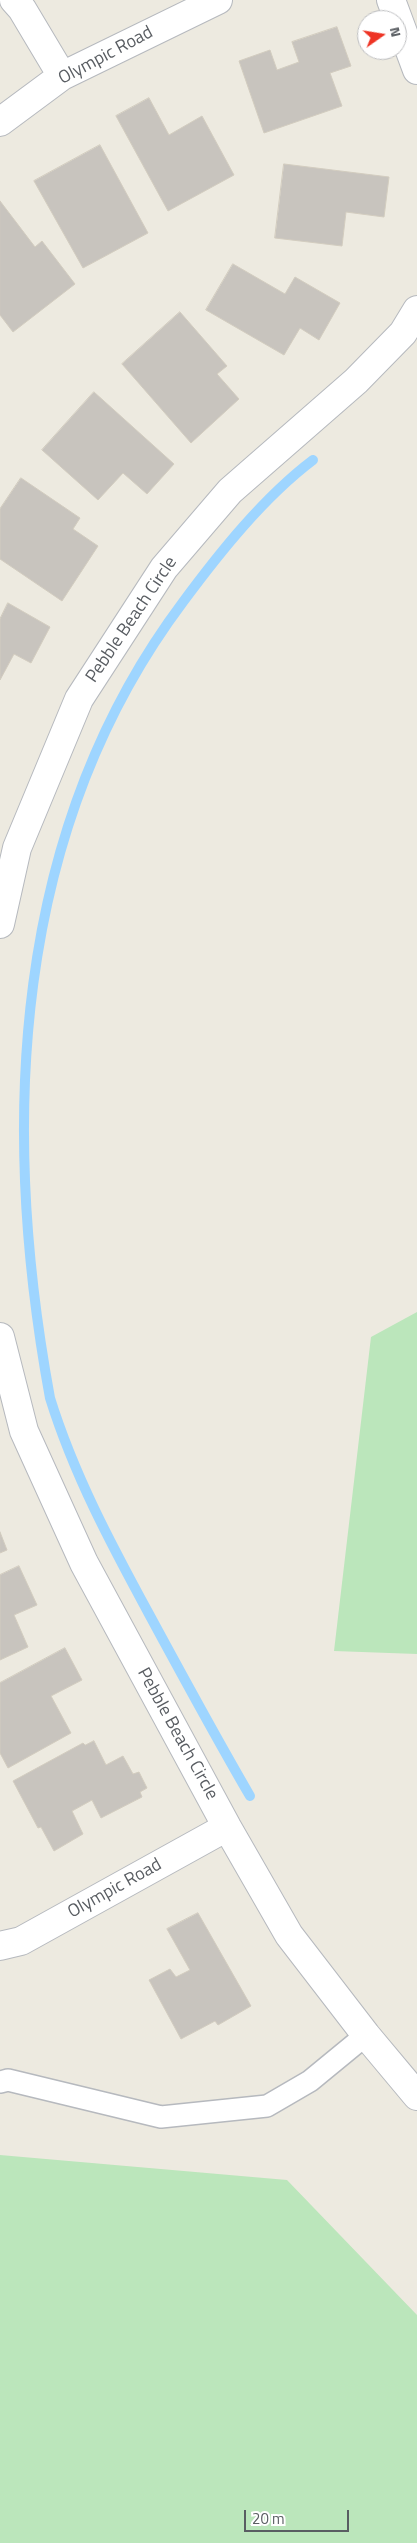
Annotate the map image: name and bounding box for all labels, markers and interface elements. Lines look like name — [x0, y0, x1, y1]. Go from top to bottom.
north arrow — [357, 10, 407, 60]
street label: Olympic Road — [55, 22, 157, 90]
text: N — [385, 25, 407, 39]
street label: Pebble Beach Circle — [82, 553, 182, 687]
street label: Pebble Beach Circle — [132, 1664, 222, 1804]
street label: Olympic Road — [64, 1854, 166, 1924]
scale bar — [247, 2500, 352, 2532]
text: 20 m — [252, 2507, 285, 2530]

